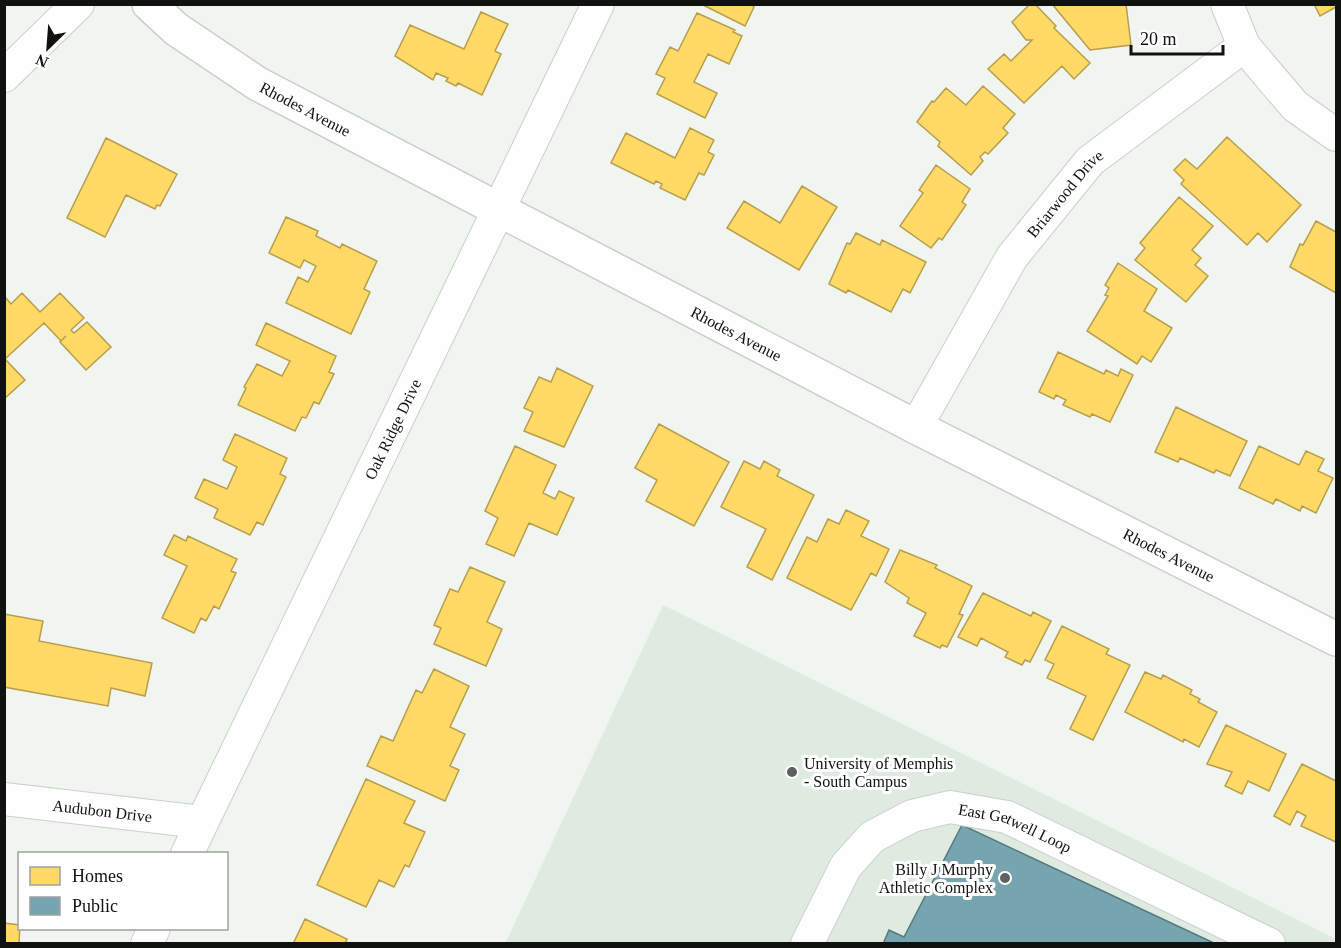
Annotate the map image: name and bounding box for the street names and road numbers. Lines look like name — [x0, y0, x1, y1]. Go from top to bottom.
street label: Rhodes Avenue — [257, 78, 354, 139]
street label: Briarwood Drive — [1023, 146, 1106, 240]
street label: Rhodes Avenue — [688, 303, 785, 364]
street label: Oak Ridge Drive — [361, 376, 424, 482]
street label: Rhodes Avenue — [1121, 525, 1217, 585]
street label: Audubon Drive — [52, 796, 153, 825]
street label: East Getwell Loop — [957, 800, 1074, 856]

